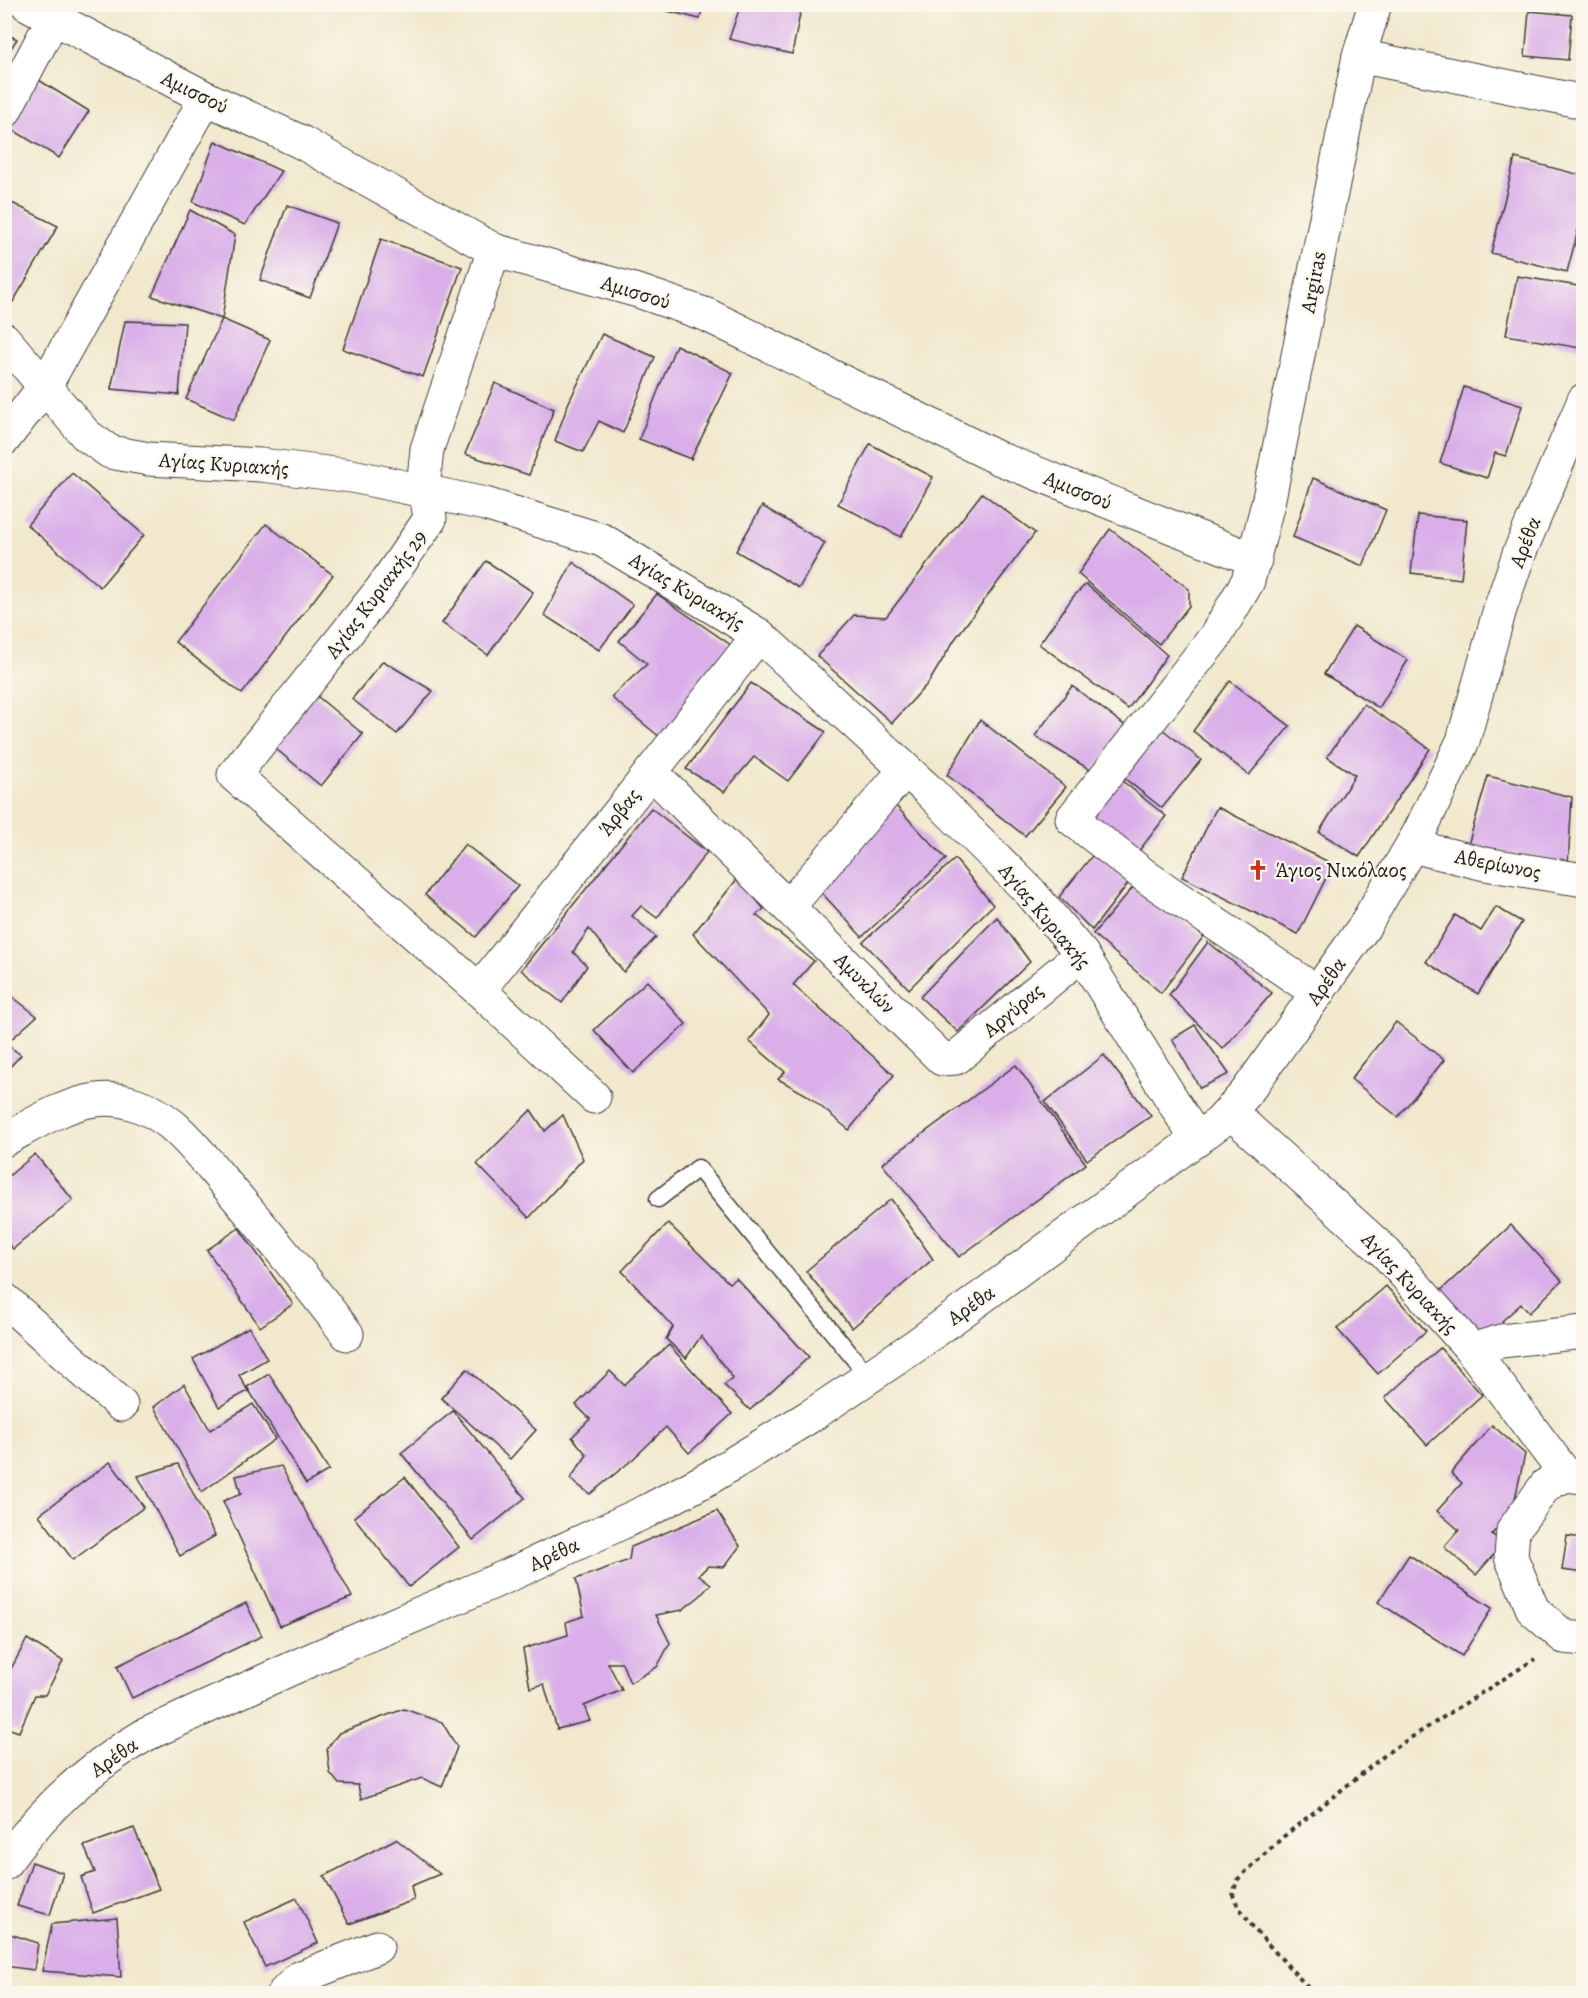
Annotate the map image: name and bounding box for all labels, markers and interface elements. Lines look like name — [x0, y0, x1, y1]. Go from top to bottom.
street label: Αμισσού — [156, 63, 233, 120]
street label: Argiras — [1293, 249, 1333, 316]
street label: Αμισσού — [597, 268, 674, 316]
street label: Αγίας Κυριακής — [157, 445, 290, 483]
street label: Αμισσού — [1039, 463, 1116, 516]
street label: Αρέθα — [1502, 512, 1547, 573]
street label: Αγίας Κυριακής 29 — [318, 524, 433, 665]
street label: Αγίας Κυριακής — [623, 545, 750, 637]
street label: Άρβας — [591, 782, 647, 842]
street label: Αθερίωνος — [1452, 842, 1543, 886]
street label: Αγίας Κυριακής — [992, 856, 1098, 975]
place label: Άγιος Νικόλαος — [1275, 856, 1406, 884]
church icon: Άγιος Νικόλαος — [1246, 858, 1270, 882]
street label: Αμυκλών — [828, 946, 902, 1020]
street label: Αρέθα — [1299, 951, 1353, 1011]
street label: Αργύρας — [976, 976, 1049, 1044]
street label: Αγίας Κυριακής — [1355, 1225, 1465, 1340]
street label: Αρέθα — [941, 1278, 1001, 1332]
street label: Αρέθα — [523, 1530, 584, 1578]
street label: Αρέθα — [84, 1730, 144, 1784]

